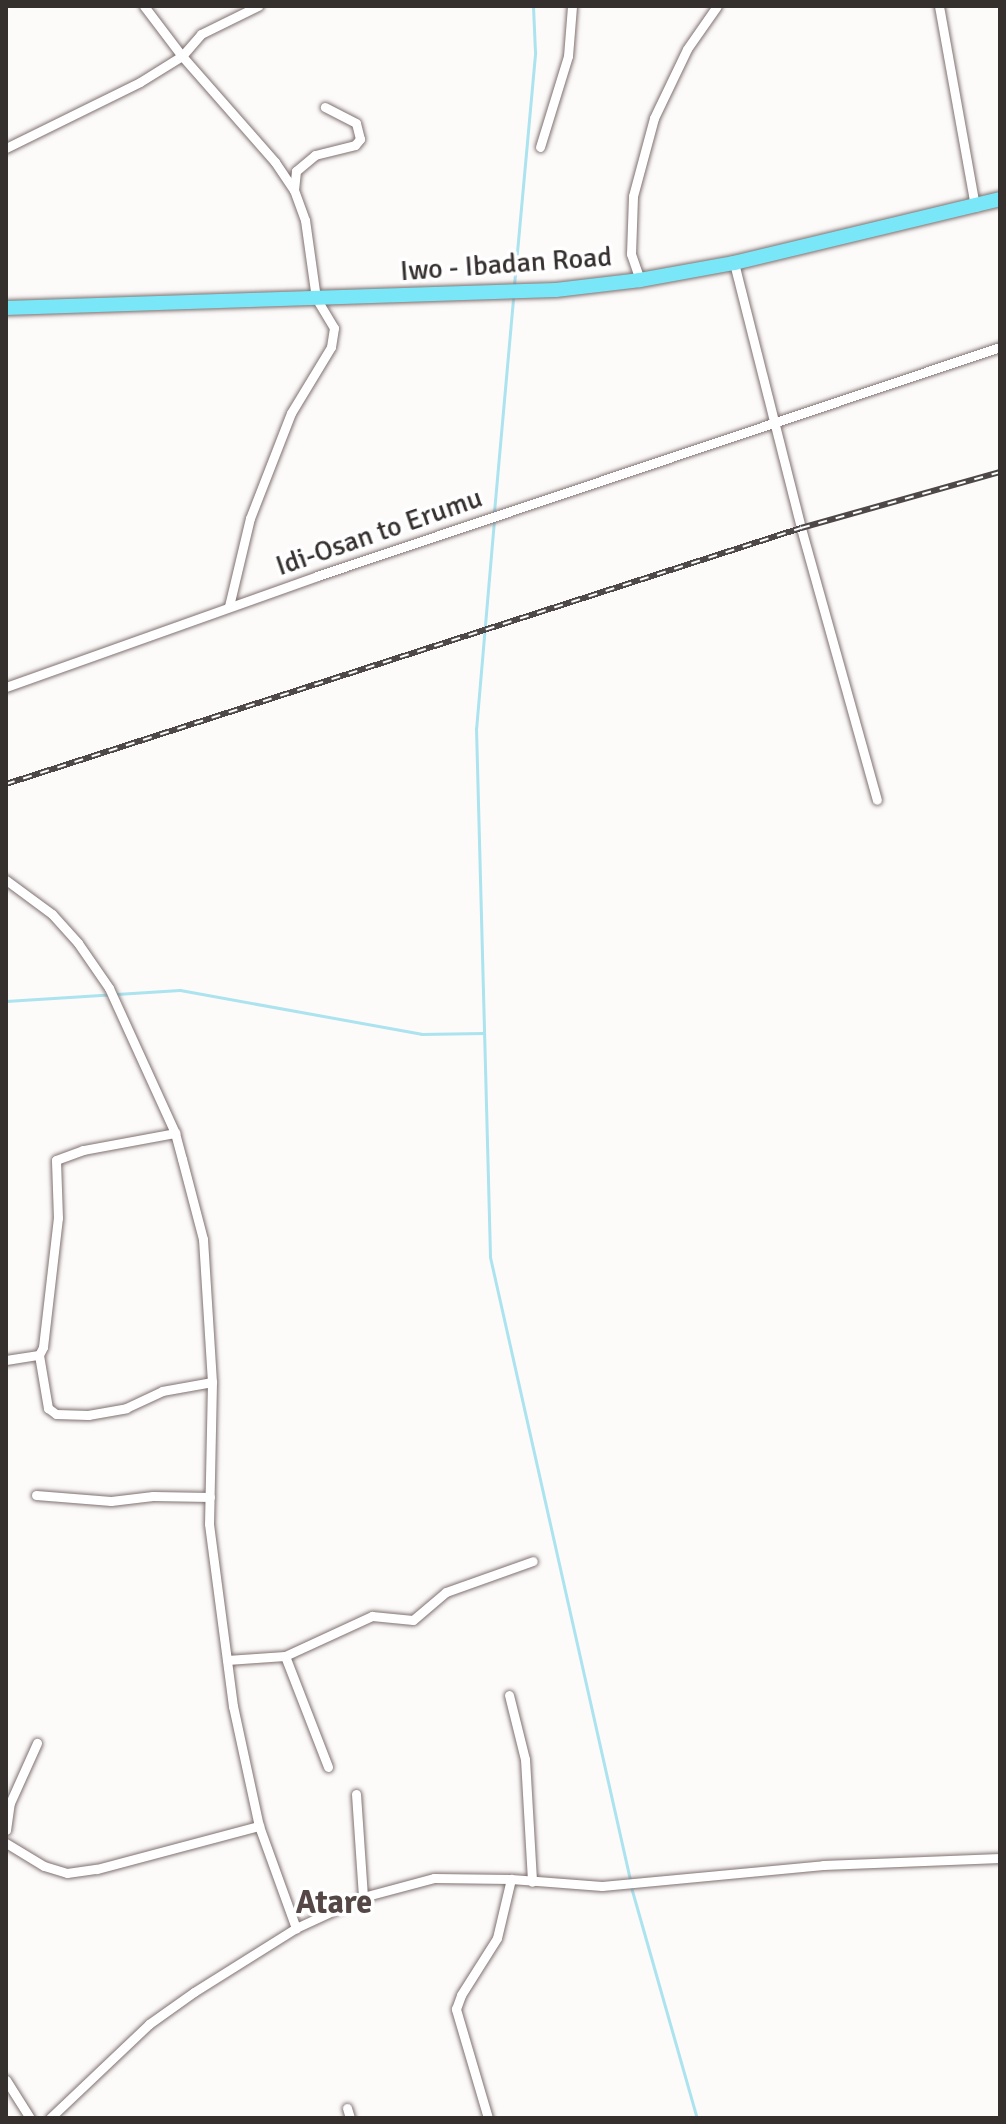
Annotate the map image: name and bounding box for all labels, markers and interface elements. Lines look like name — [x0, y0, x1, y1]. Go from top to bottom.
street label: Iwo - Ibadan Road — [399, 240, 613, 288]
street label: Idi-Osan to Erumu — [271, 481, 487, 583]
district label: Atare — [296, 1884, 372, 1922]

